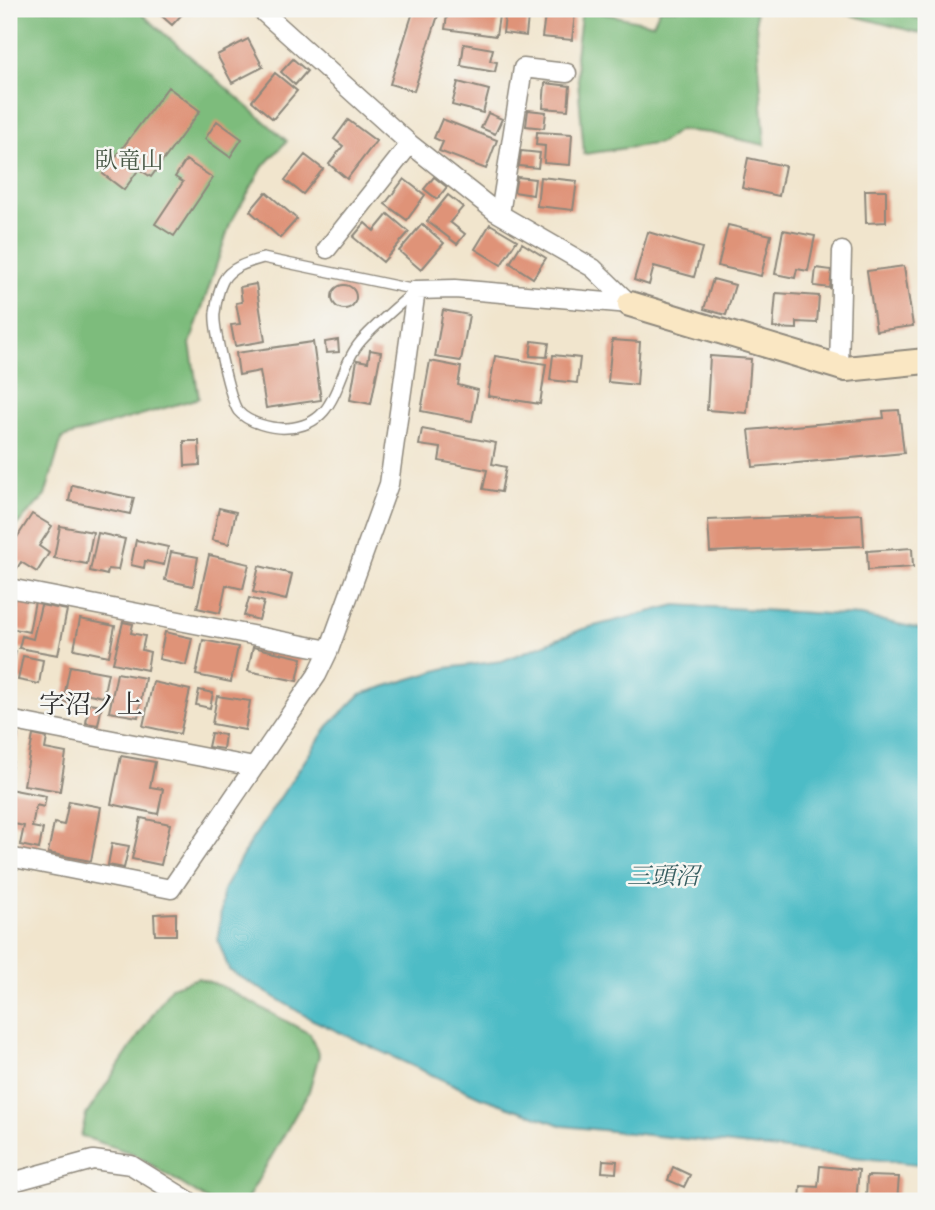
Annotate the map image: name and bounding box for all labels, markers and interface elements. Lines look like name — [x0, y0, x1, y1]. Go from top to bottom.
park label: 臥竜山 — [95, 147, 164, 175]
district label: 字沼ノ上 — [39, 689, 143, 721]
water label: 三頭沼 — [627, 862, 703, 892]

